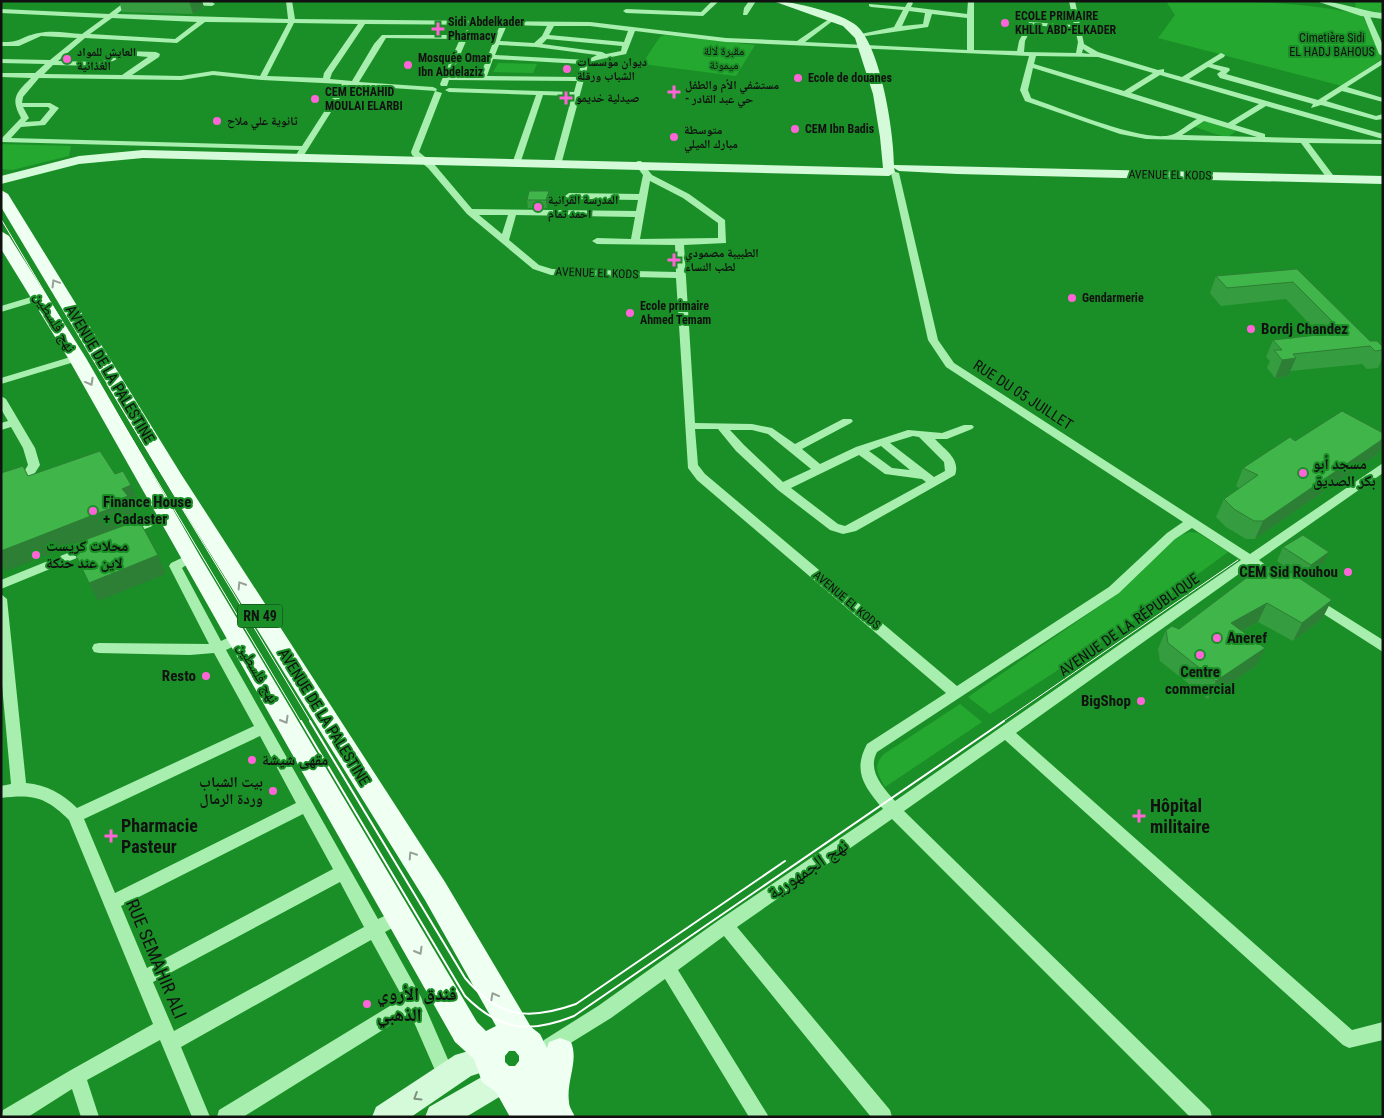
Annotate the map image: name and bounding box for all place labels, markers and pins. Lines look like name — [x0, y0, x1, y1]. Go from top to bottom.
place label: ECOLE PRIMAIRE KHLIL ABD-ELKADER — [1015, 9, 1117, 37]
place label: Sidi Abdelkader Pharmacy — [448, 15, 524, 43]
marker: ECOLE PRIMAIRE KHLIL ABD-ELKADER — [999, 17, 1011, 29]
marker: Sidi Abdelkader Pharmacy — [432, 23, 444, 35]
place label: العايش للمواد الغذائية — [77, 45, 136, 73]
place label: Mosquée Omar Ibn Abdelaziz — [418, 51, 490, 79]
marker: العايش للمواد الغذائية — [61, 53, 73, 65]
place label: ديوان مؤسسات الشباب ورقلة — [577, 55, 647, 83]
marker: Mosquée Omar Ibn Abdelaziz — [402, 59, 414, 71]
marker: ديوان مؤسسات الشباب ورقلة — [561, 63, 573, 75]
place label: Ecole de douanes — [808, 71, 892, 85]
marker: Ecole de douanes — [792, 72, 804, 84]
place label: مستشفي الأم والطفل - حي عبد القادر — [685, 78, 780, 109]
place label: CEM ECHAHID MOULAI ELARBI — [325, 85, 403, 113]
marker: مستشفي الأم والطفل - حي عبد القادر — [667, 85, 681, 99]
place label: صيدلية خديمو — [576, 91, 640, 105]
marker: صيدلية خديمو — [560, 92, 572, 104]
marker: CEM ECHAHID MOULAI ELARBI — [309, 93, 321, 105]
place label: ثانوية علي ملاح — [227, 114, 298, 131]
marker: ثانوية علي ملاح — [211, 115, 223, 127]
place label: CEM Ibn Badis — [805, 122, 875, 136]
place label: متوسطة مبارك الميلي — [684, 123, 738, 154]
marker: CEM Ibn Badis — [789, 123, 801, 135]
marker: متوسطة مبارك الميلي — [668, 131, 680, 143]
place label: المدرسة القرانية احمد تمام — [548, 193, 618, 222]
marker: المدرسة القرانية احمد تمام — [532, 201, 544, 213]
place label: الطبيبة مصمودي لطب النساء — [685, 246, 759, 274]
marker: الطبيبة مصمودي لطب النساء — [667, 253, 681, 267]
place label: Gendarmerie — [1082, 291, 1144, 305]
marker: Gendarmerie — [1066, 292, 1078, 304]
place label: Ecole primaire Ahmed Temam — [640, 299, 711, 327]
marker: Ecole primaire Ahmed Temam — [624, 307, 636, 319]
place label: Bordj Chandez — [1261, 320, 1348, 338]
marker: Bordj Chandez — [1245, 323, 1257, 335]
place label: مسجد أبو بكر الصديق — [1313, 455, 1376, 490]
marker: مسجد أبو بكر الصديق — [1297, 467, 1309, 479]
place label: Finance House + Cadaster — [103, 493, 191, 528]
marker: Finance House + Cadaster — [87, 505, 99, 517]
place label: محلات كريست لاين عند حنكة — [46, 537, 128, 572]
marker: محلات كريست لاين عند حنكة — [30, 549, 42, 561]
place label: CEM Sid Rouhou — [1239, 563, 1338, 581]
marker: CEM Sid Rouhou — [1342, 566, 1354, 578]
place label: Aneref — [1227, 629, 1267, 647]
marker: Aneref — [1211, 632, 1223, 644]
marker: Centre commercial — [1194, 649, 1206, 661]
place label: Centre commercial — [1165, 663, 1235, 698]
place label: Resto — [162, 667, 196, 685]
marker: Resto — [200, 670, 212, 682]
place label: BigShop — [1081, 692, 1131, 710]
marker: BigShop — [1135, 695, 1147, 707]
place label: مقهى شيشة — [262, 751, 328, 769]
marker: مقهى شيشة — [246, 754, 258, 766]
place label: بيت الشباب وردة الرمال — [199, 773, 263, 808]
marker: بيت الشباب وردة الرمال — [267, 785, 279, 797]
place label: Hôpital militaire — [1150, 795, 1210, 837]
marker: Hôpital militaire — [1132, 809, 1146, 823]
place label: Pharmacie Pasteur — [121, 815, 198, 857]
marker: Pharmacie Pasteur — [105, 830, 117, 842]
place label: فندق الأروي الذهبي — [377, 983, 457, 1029]
marker: فندق الأروي الذهبي — [361, 998, 373, 1010]

